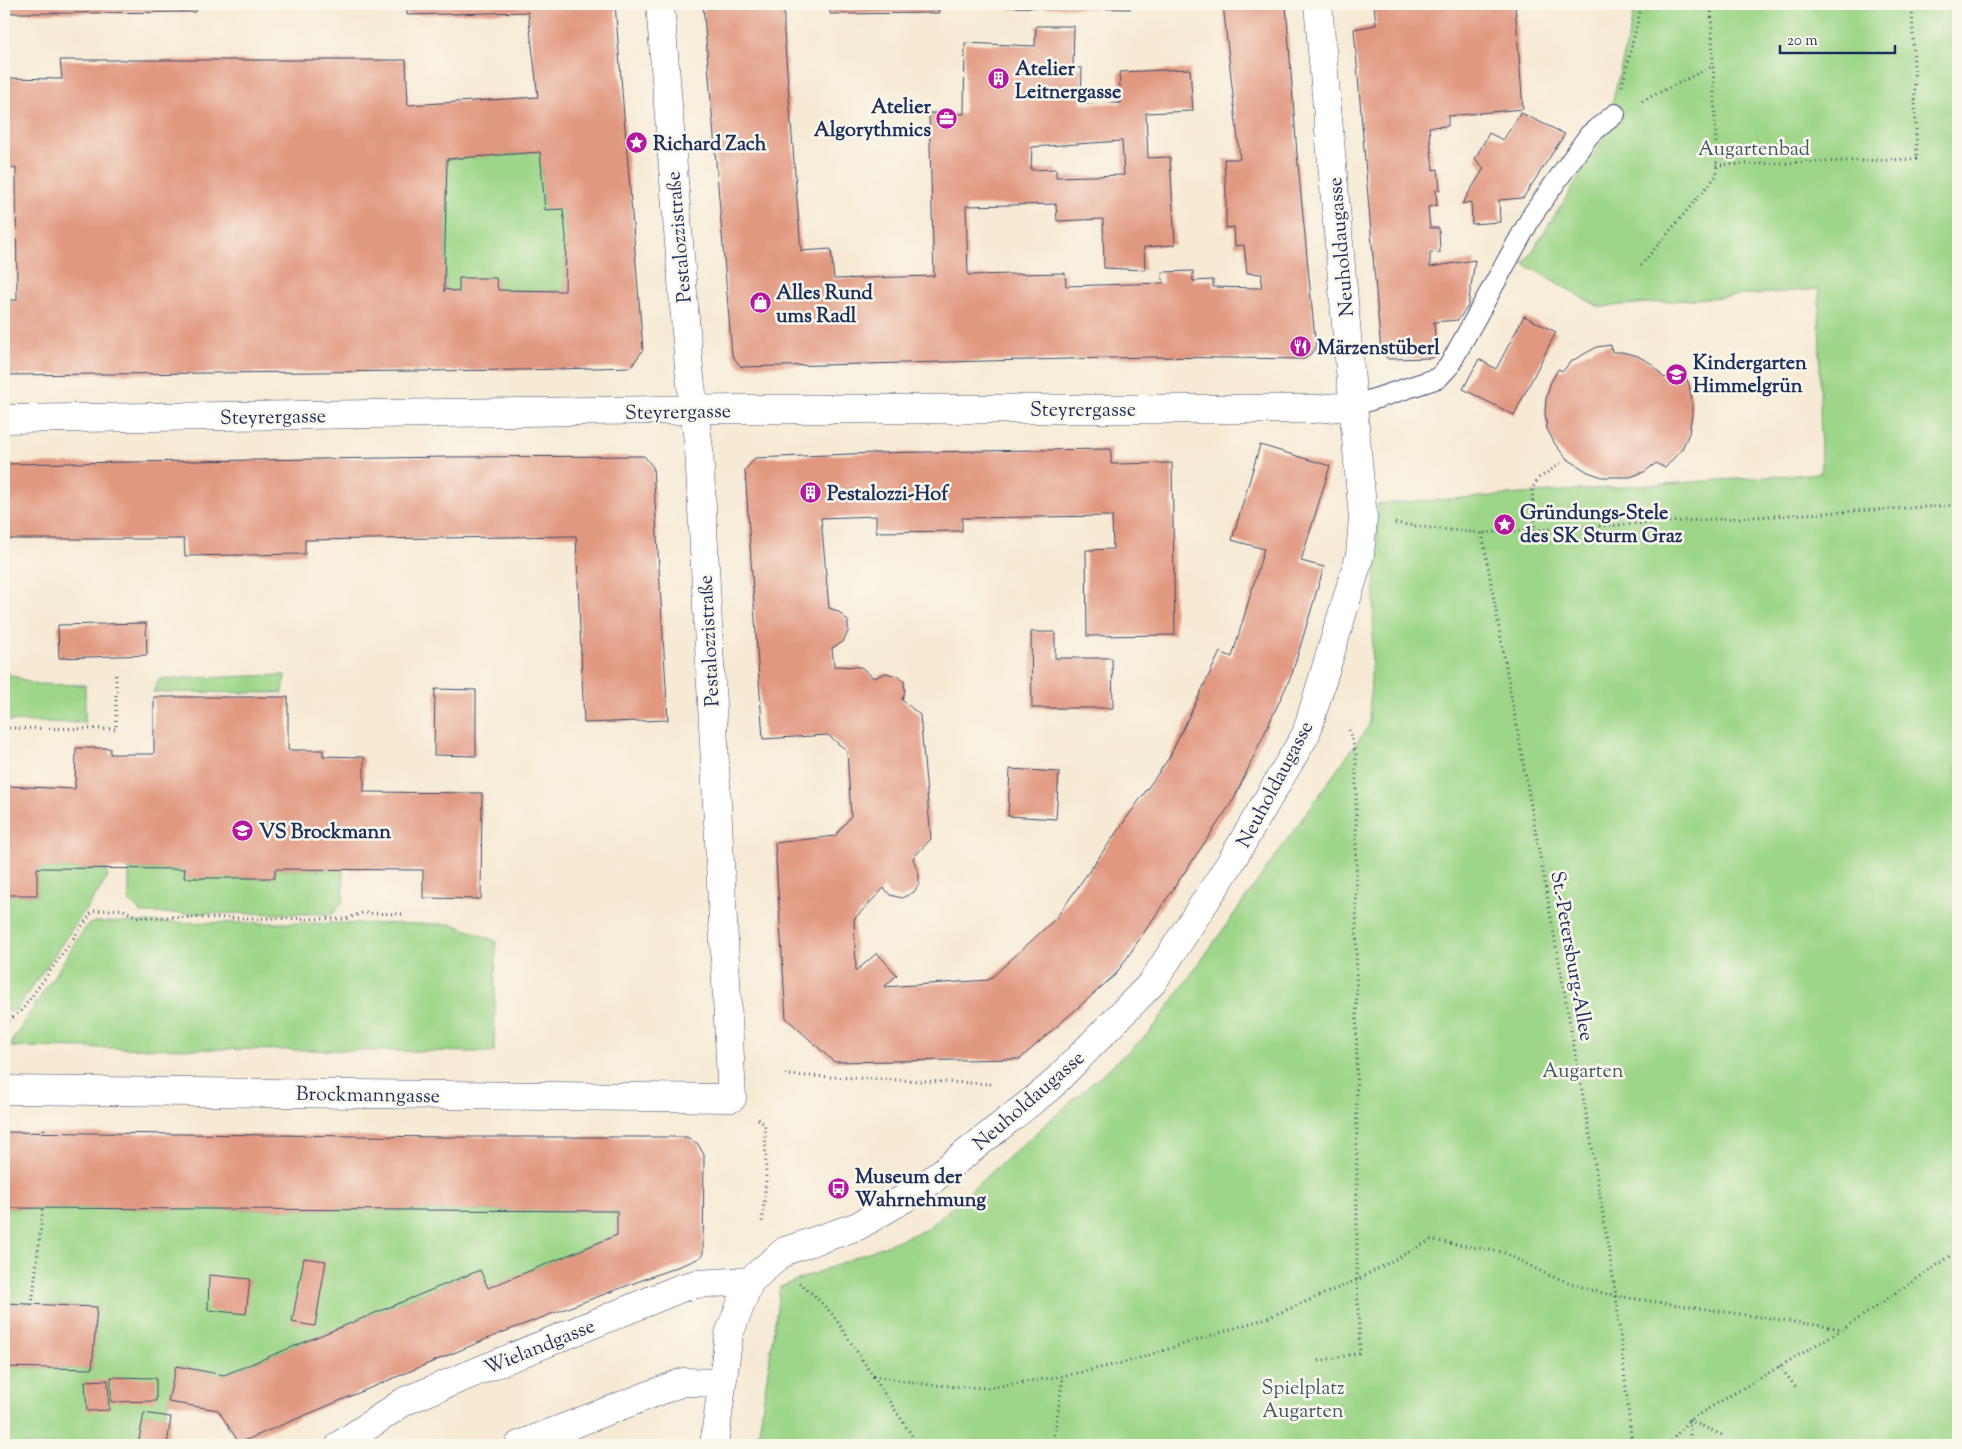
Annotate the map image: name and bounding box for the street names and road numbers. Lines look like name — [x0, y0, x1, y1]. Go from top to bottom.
street label: Pestalozzistraße — [660, 170, 701, 304]
street label: Neuholdaugasse — [1322, 176, 1363, 318]
street label: Steyrergasse — [1030, 397, 1136, 426]
street label: Steyrergasse — [625, 398, 731, 429]
street label: Steyrergasse — [220, 403, 326, 434]
street label: Pestalozzistraße — [693, 574, 728, 708]
street label: Neuholdaugasse — [1231, 717, 1322, 854]
street label: St.-Petersburg-Allee — [1541, 869, 1600, 1044]
street label: Neuholdaugasse — [967, 1045, 1092, 1159]
street label: Brockmanngasse — [296, 1081, 440, 1112]
street label: Wielandgasse — [480, 1313, 600, 1384]

